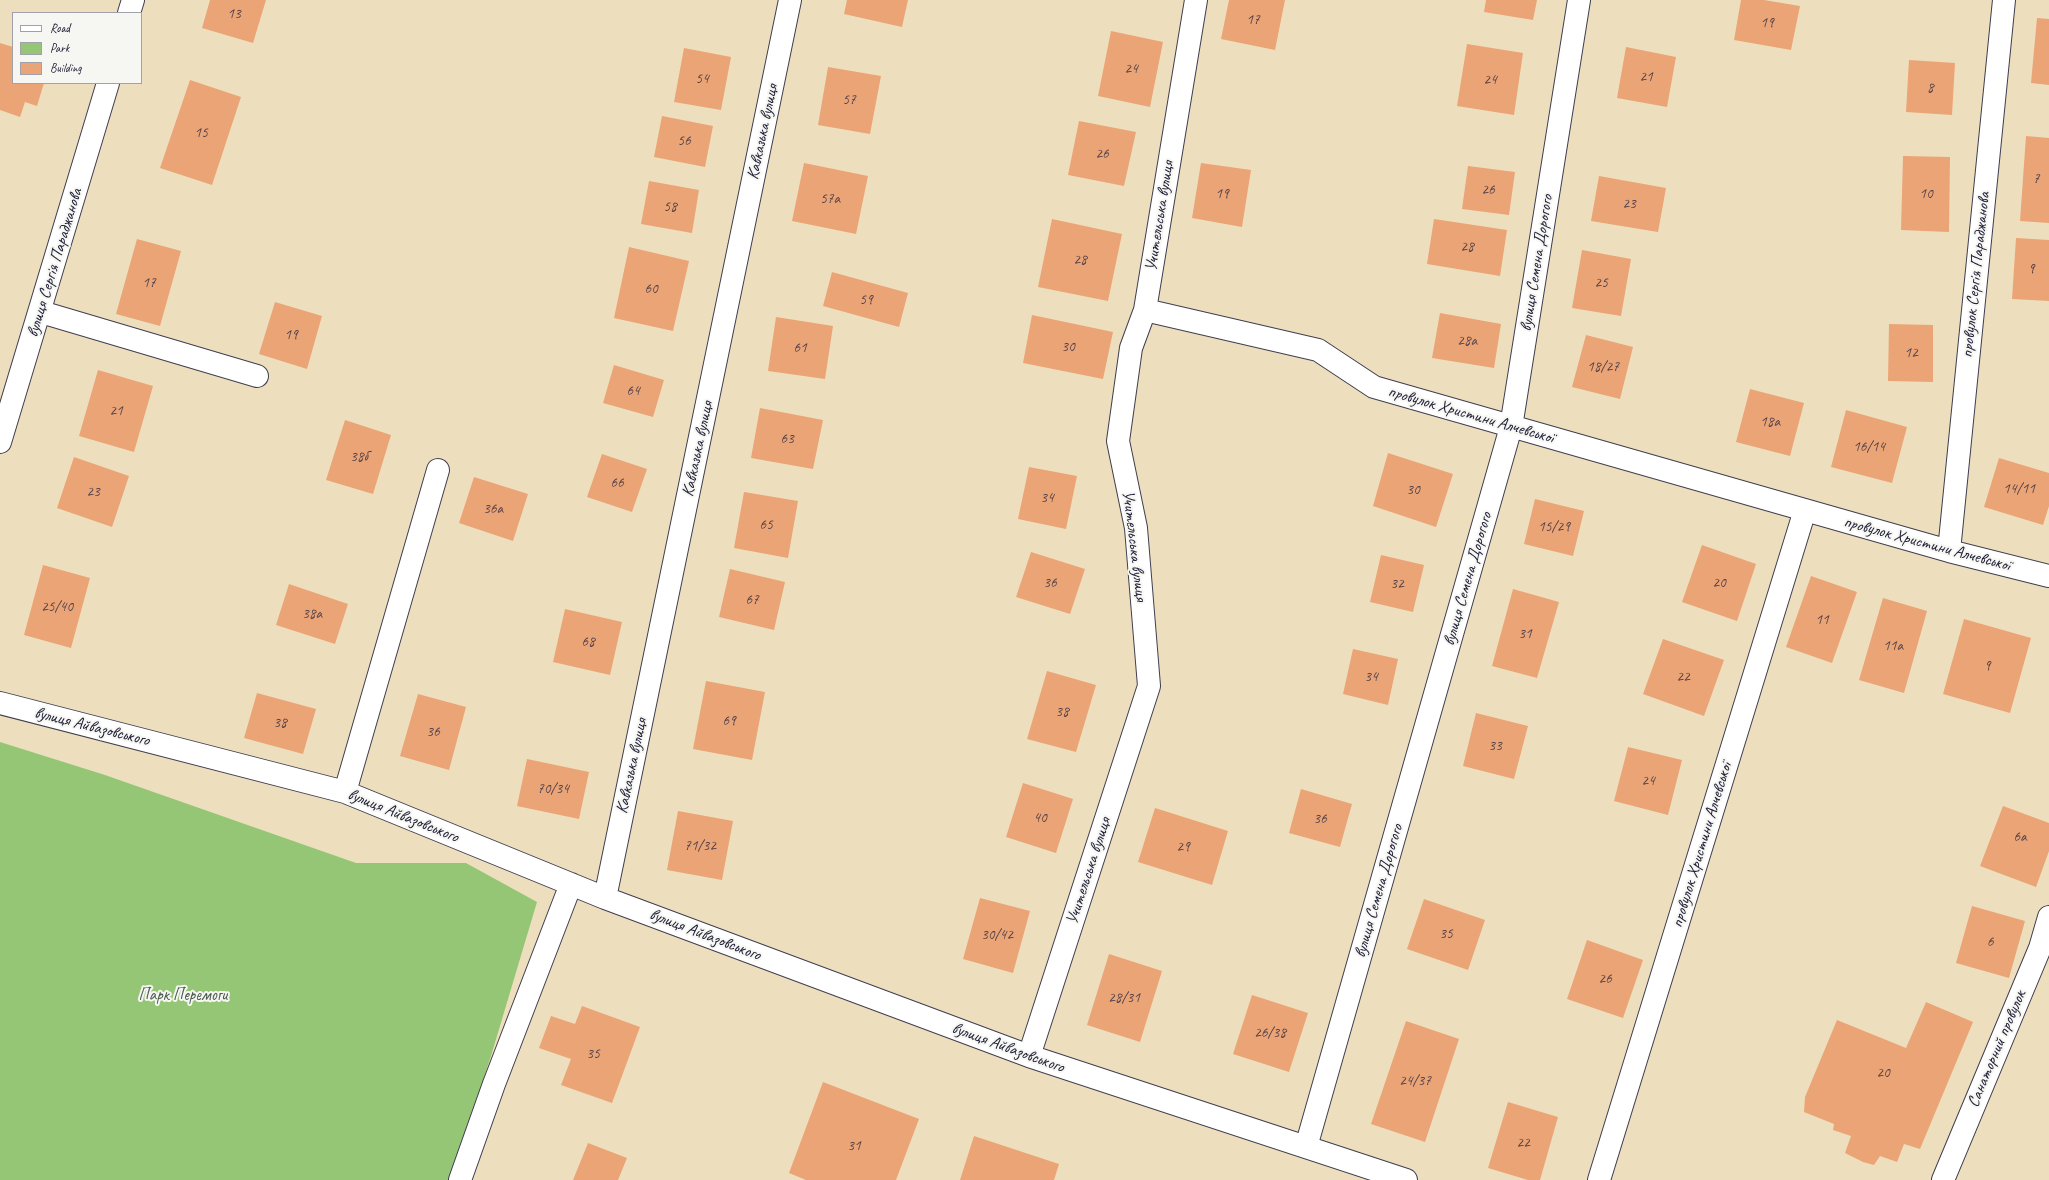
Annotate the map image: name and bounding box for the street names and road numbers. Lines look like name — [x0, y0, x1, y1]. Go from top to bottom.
street label: Кавказька вулиця — [743, 82, 783, 182]
street label: Учительська вулиця — [1141, 159, 1179, 273]
street label: вулиця Сергія Параджанова — [23, 186, 87, 340]
street label: провулок Сергія Параджанова — [1957, 191, 1995, 359]
street label: вулиця Семена Дорогого — [1516, 193, 1558, 333]
street label: провулок Христини Алчевської — [1386, 382, 1556, 448]
street label: Кавказька вулиця — [678, 399, 718, 499]
street label: Учительська вулиця — [1117, 490, 1151, 602]
street label: вулиця Семена Дорогого — [1439, 510, 1497, 648]
street label: провулок Христини Алчевської — [1841, 512, 2013, 576]
street label: вулиця Айвазовського — [32, 703, 152, 751]
street label: Кавказька вулиця — [612, 716, 652, 816]
street label: провулок Христини Алчевської — [1667, 760, 1737, 930]
street label: вулиця Айвазовського — [345, 784, 461, 848]
street label: Учительська вулиця — [1062, 815, 1116, 927]
street label: вулиця Семена Дорогого — [1350, 822, 1408, 960]
street label: вулиця Айвазовського — [646, 904, 764, 966]
street label: Санаторний провулок — [1963, 988, 2031, 1110]
street label: вулиця Айвазовського — [949, 1018, 1067, 1078]

